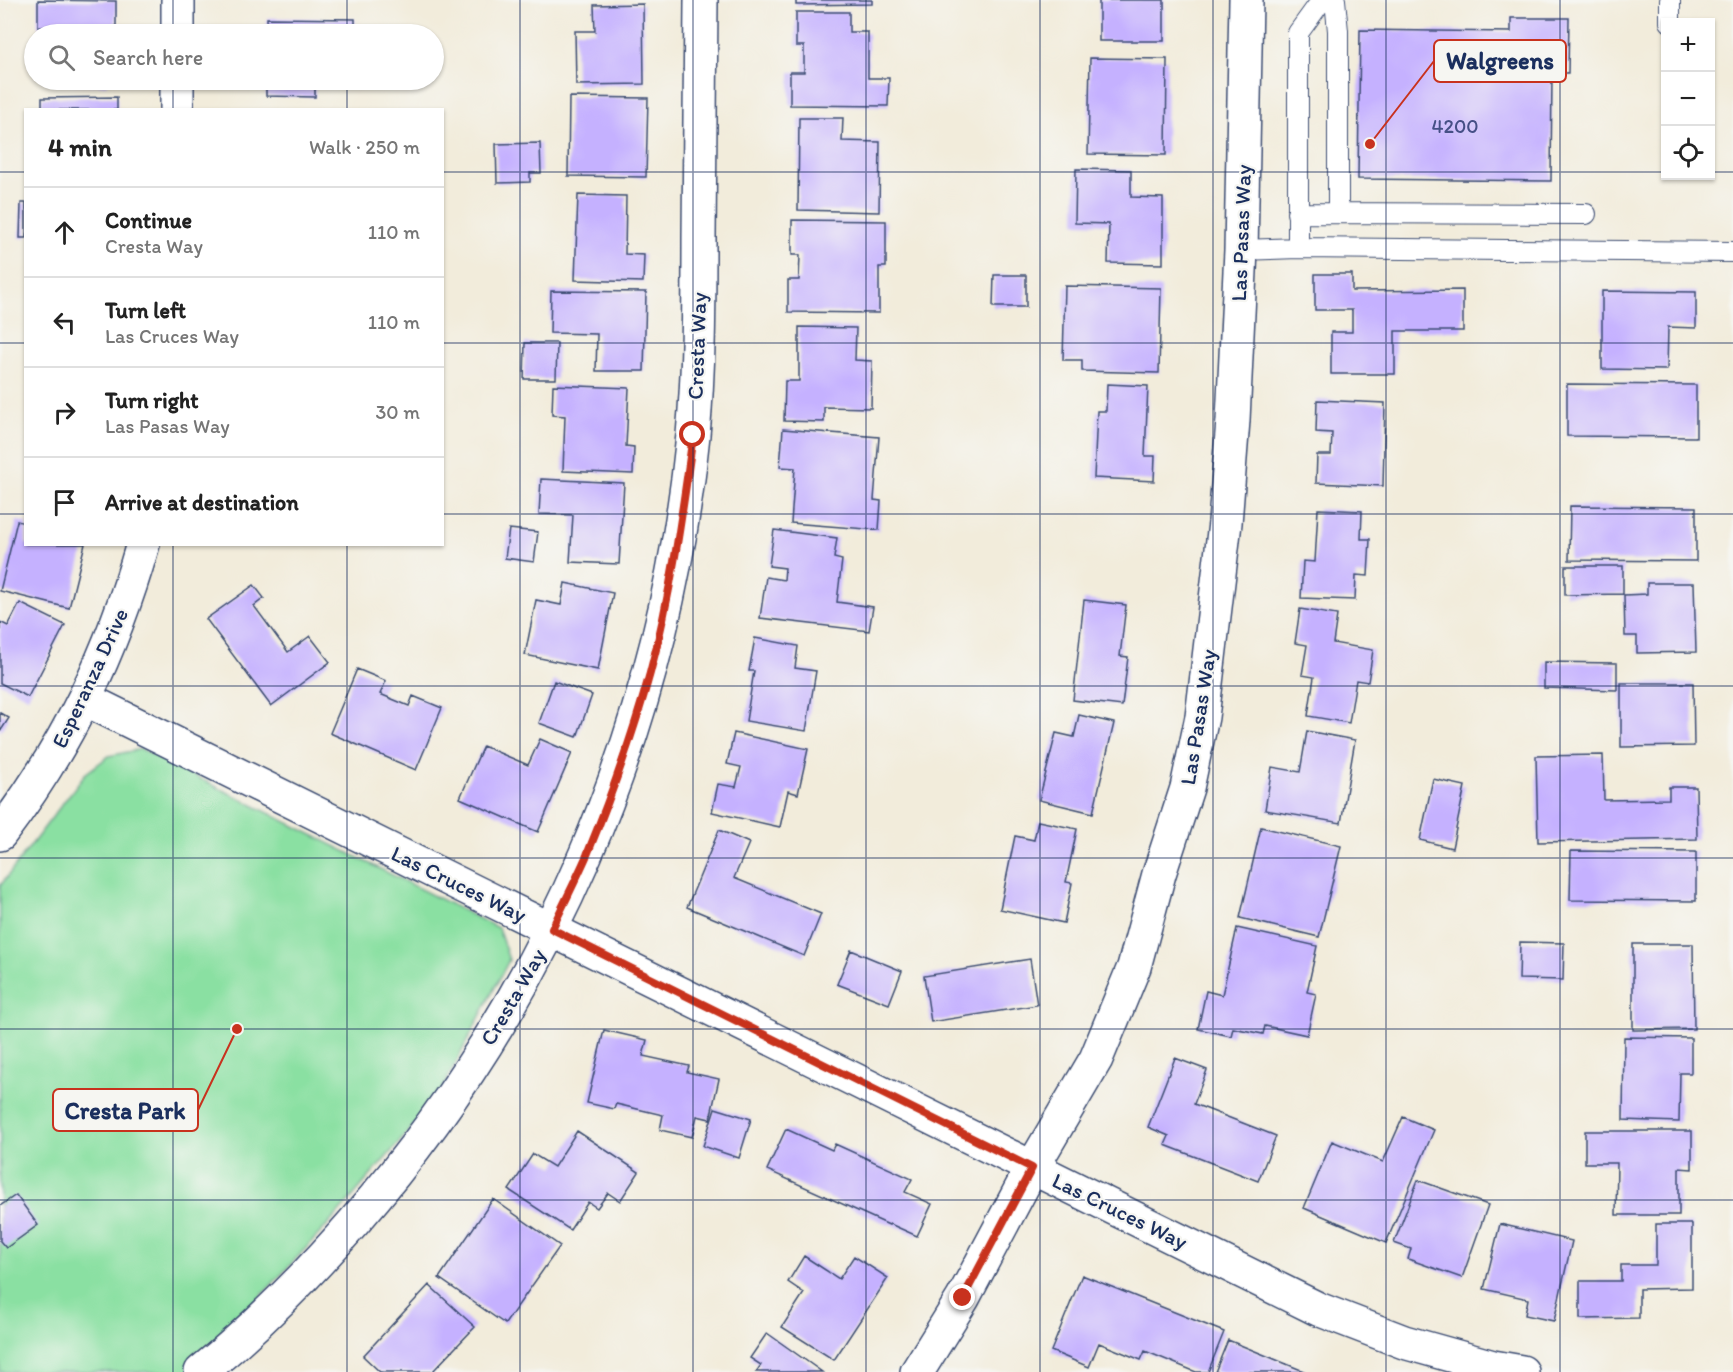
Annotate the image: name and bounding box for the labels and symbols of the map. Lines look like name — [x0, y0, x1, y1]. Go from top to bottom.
callout: Walgreens — [1434, 40, 1566, 82]
text: Walgreens — [1446, 46, 1554, 76]
house number: 4200 — [1431, 114, 1479, 138]
street label: Las Pasas Way — [1225, 163, 1257, 302]
street label: Cresta Way — [682, 291, 712, 400]
route start — [679, 421, 705, 447]
street label: Esperanza Drive — [46, 604, 134, 752]
street label: Las Pasas Way — [1174, 646, 1222, 787]
street label: Las Cruces Way — [387, 840, 532, 929]
street label: Cresta Way — [474, 943, 552, 1050]
callout: Cresta Park — [53, 1089, 198, 1131]
text: Cresta Park — [64, 1096, 186, 1125]
street label: Las Cruces Way — [1048, 1167, 1193, 1256]
route end — [949, 1284, 975, 1310]

